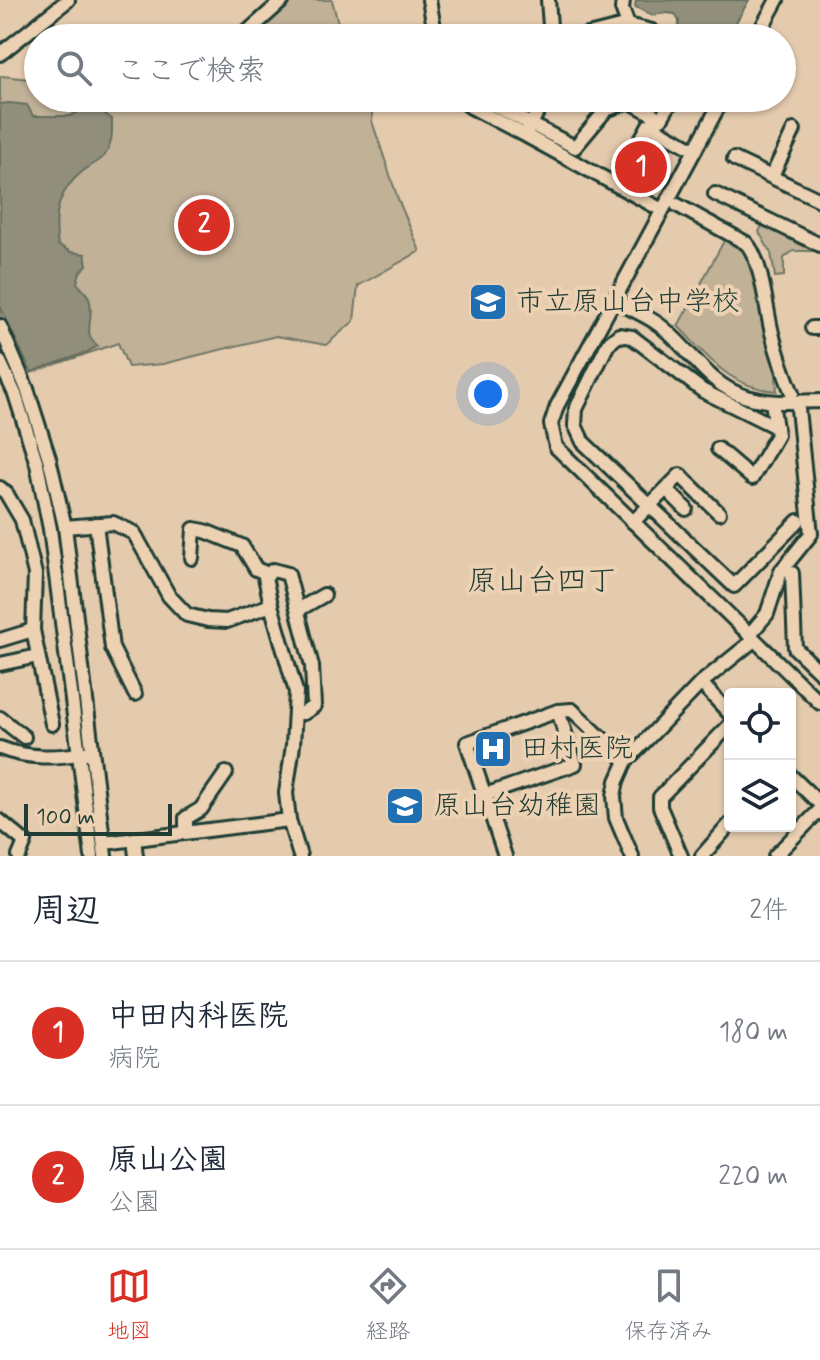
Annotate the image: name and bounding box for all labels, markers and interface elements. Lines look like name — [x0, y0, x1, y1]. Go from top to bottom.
search box — [24, 24, 796, 112]
icon: search — [52, 46, 96, 90]
text: ここで検索 — [116, 52, 266, 91]
pin: 1 — [615, 137, 667, 197]
pin: 2 — [178, 195, 230, 255]
school or university icon: 市立原山台中学校 — [467, 281, 509, 323]
place label: 市立原山台中学校 — [516, 284, 740, 321]
your location — [468, 374, 508, 414]
district label: 原山台四丁 — [467, 562, 617, 601]
map controls — [724, 688, 796, 832]
button: locate — [724, 688, 796, 760]
hospital icon: 田村医院 — [472, 728, 514, 770]
place label: 田村医院 — [521, 731, 633, 768]
button: layers — [724, 760, 796, 832]
school or university icon: 原山台幼稚園 — [384, 785, 426, 827]
place label: 原山台幼稚園 — [433, 788, 601, 825]
scale bar — [24, 800, 172, 836]
text: 100 m — [36, 804, 95, 832]
text: 周辺 — [32, 889, 100, 934]
text: 2件 — [749, 894, 788, 928]
text: 中田内科医院 — [108, 997, 288, 1036]
text: 1 — [52, 1016, 64, 1050]
text: 180 m — [719, 1016, 788, 1050]
text: 病院 — [108, 1042, 160, 1076]
text: 原山公園 — [108, 1141, 228, 1180]
text: 2 — [52, 1160, 64, 1194]
text: 220 m — [718, 1160, 788, 1194]
text: 公園 — [108, 1186, 160, 1220]
tab: 地図 — [107, 1264, 151, 1346]
tab: 経路 — [366, 1264, 410, 1346]
tab: 保存済み — [625, 1264, 713, 1346]

